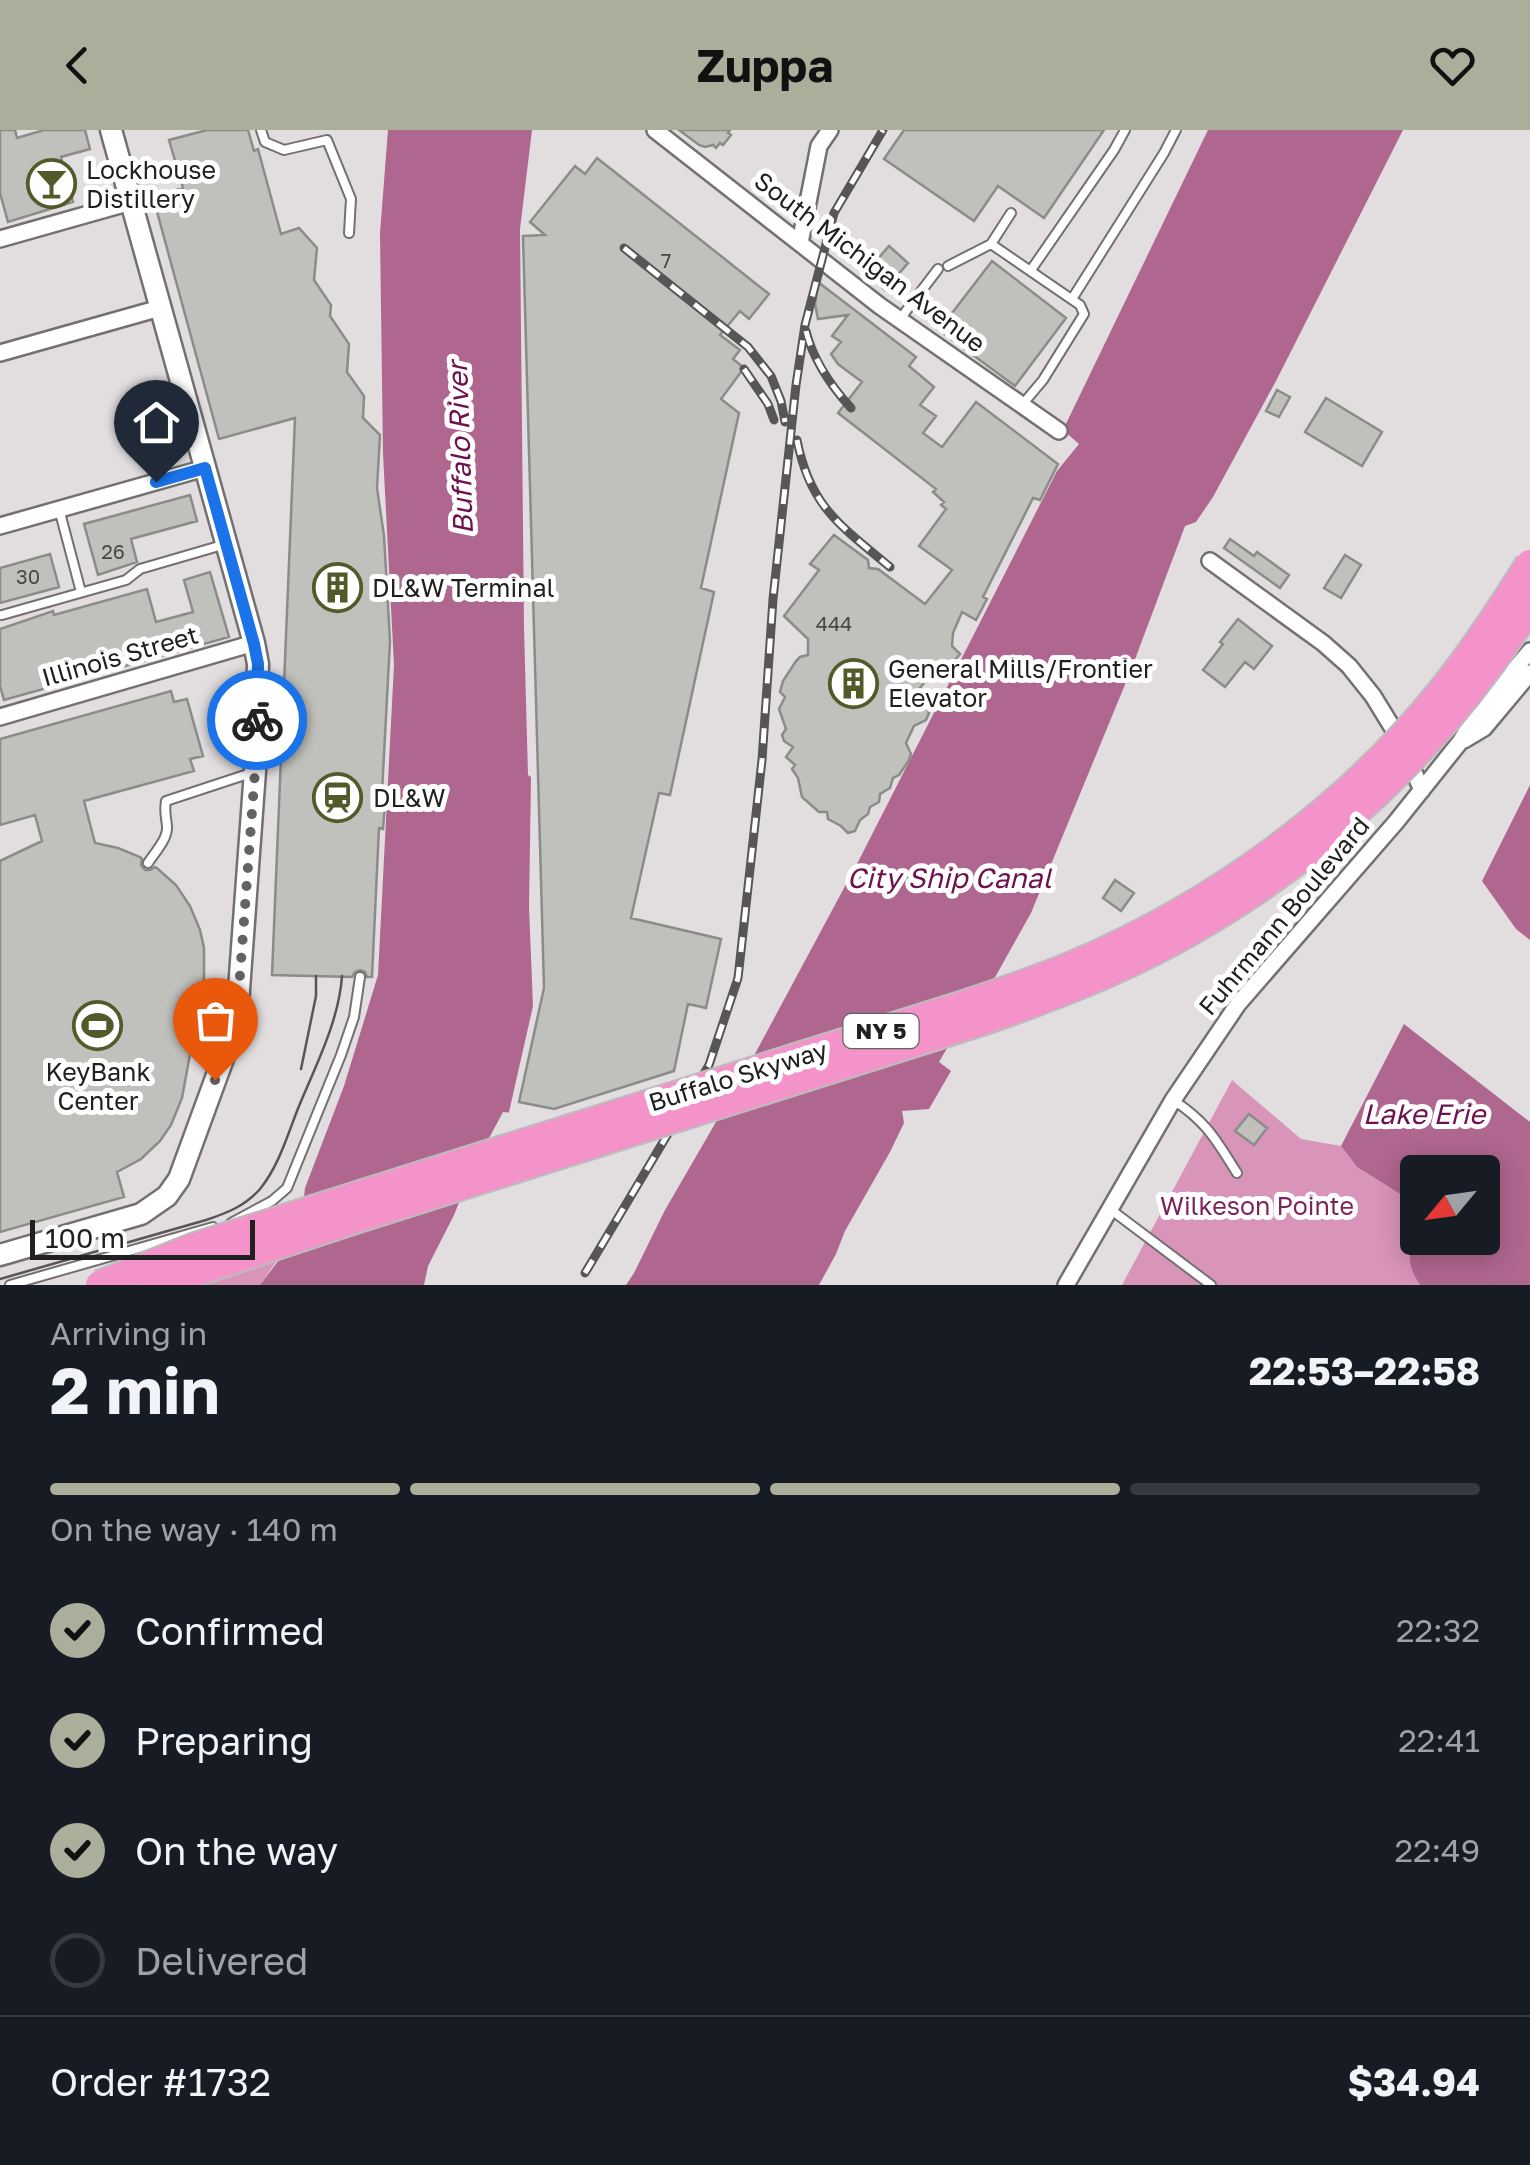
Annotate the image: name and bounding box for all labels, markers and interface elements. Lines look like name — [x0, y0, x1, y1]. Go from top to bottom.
icon: back — [50, 38, 105, 93]
text: Zuppa — [697, 38, 833, 92]
icon: heart — [1425, 38, 1480, 93]
place label: Lockhouse Distillery — [86, 154, 216, 214]
bar icon: Lockhouse Distillery — [25, 158, 77, 210]
street label: South Michigan Avenue — [749, 165, 992, 359]
house number: 7 — [661, 248, 671, 272]
water label: Buffalo River — [440, 357, 479, 535]
pin — [114, 380, 199, 483]
icon: home — [129, 395, 184, 450]
house number: 26 — [101, 539, 125, 563]
building icon: DL&W Terminal — [311, 562, 363, 614]
house number: 30 — [16, 564, 40, 588]
place label: DL&W Terminal — [372, 572, 555, 603]
house number: 444 — [816, 611, 852, 635]
street label: Illinois Street — [38, 618, 202, 693]
place label: General Mills/Frontier Elevator — [888, 653, 1153, 713]
building icon: General Mills/Frontier Elevator — [827, 657, 879, 709]
courier — [207, 670, 307, 770]
icon: bike — [230, 693, 285, 748]
station icon: DL&W — [312, 772, 364, 824]
place label: DL&W — [373, 782, 446, 813]
street label: Fuhrmann Boulevard — [1192, 810, 1376, 1021]
water label: City Ship Canal — [847, 861, 1052, 894]
pin — [173, 978, 258, 1081]
icon: bag — [188, 993, 243, 1048]
sports icon: KeyBank Center — [72, 1000, 124, 1052]
road number: NY 5 — [844, 1014, 918, 1048]
street label: Buffalo Skyway — [645, 1034, 831, 1117]
place label: KeyBank Center — [45, 1056, 151, 1116]
water label: Lake Erie — [1363, 1097, 1487, 1130]
north arrow — [1400, 1155, 1500, 1255]
map controls — [1400, 1155, 1500, 1255]
park label: Wilkeson Pointe — [1160, 1190, 1354, 1221]
scale bar — [30, 1215, 255, 1260]
text: 100 m — [45, 1221, 125, 1254]
text: Arriving in — [50, 1314, 207, 1352]
text: 22:53–22:58 — [1249, 1348, 1480, 1393]
text: 2 min — [50, 1350, 220, 1428]
text: On the way · 140 m — [50, 1510, 338, 1548]
icon: check — [50, 1603, 105, 1658]
text: Confirmed — [135, 1608, 325, 1653]
text: 22:32 — [1396, 1611, 1480, 1649]
icon: check — [50, 1713, 105, 1768]
text: Preparing — [135, 1718, 313, 1763]
text: 22:41 — [1398, 1721, 1480, 1759]
icon: check — [50, 1823, 105, 1878]
text: On the way — [135, 1828, 338, 1873]
text: 22:49 — [1394, 1831, 1480, 1869]
text: Delivered — [135, 1938, 308, 1983]
text: Order #1732 — [50, 2059, 271, 2104]
text: $34.94 — [1348, 2059, 1480, 2104]

